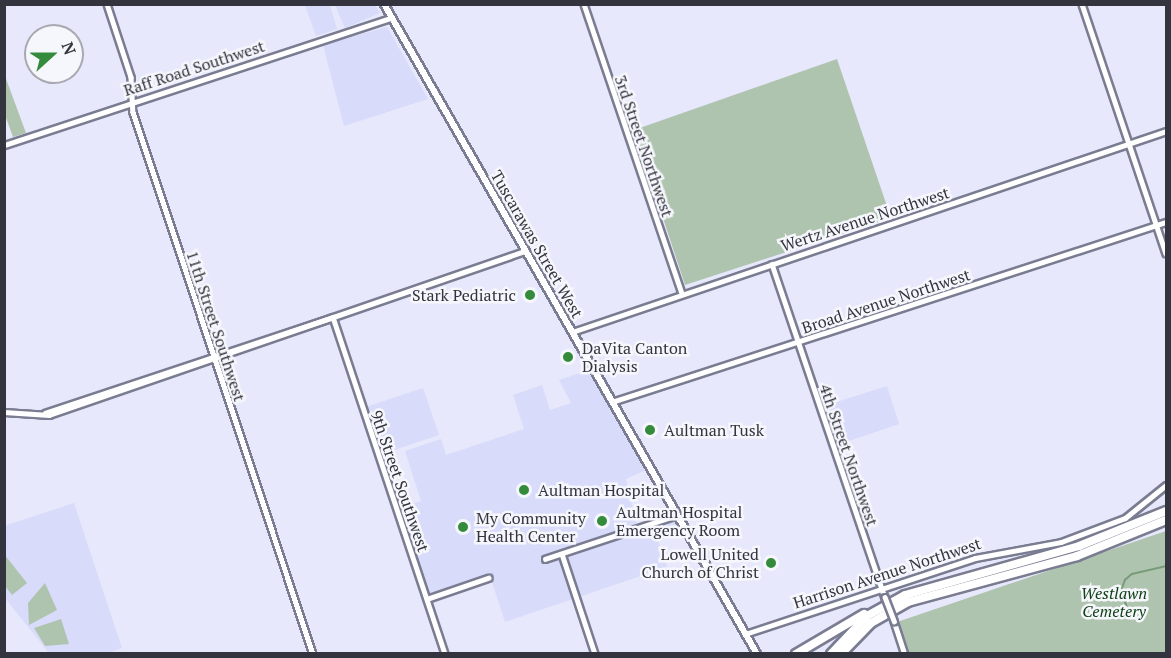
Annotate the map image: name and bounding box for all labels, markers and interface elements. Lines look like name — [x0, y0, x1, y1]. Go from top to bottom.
north arrow — [24, 24, 84, 84]
street label: Raff Road Southwest — [121, 36, 267, 100]
text: N — [56, 39, 81, 58]
street label: 3rd Street Northwest — [611, 73, 677, 219]
street label: Tuscarawas Street West — [487, 167, 587, 321]
street label: Wertz Avenue Northwest — [778, 183, 952, 255]
street label: 11th Street Southwest — [183, 248, 249, 404]
street label: Broad Avenue Northwest — [799, 265, 973, 337]
place label: Stark Pediatric — [412, 285, 516, 305]
marker: Stark Pediatric — [521, 286, 539, 304]
place label: DaVita Canton Dialysis — [582, 338, 687, 376]
marker: DaVita Canton Dialysis — [559, 348, 577, 366]
street label: 4th Street Northwest — [816, 382, 882, 528]
street label: 9th Street Southwest — [367, 408, 433, 554]
place label: Aultman Tusk — [664, 420, 764, 440]
marker: Aultman Tusk — [641, 421, 659, 439]
place label: Aultman Hospital — [538, 480, 664, 500]
marker: Aultman Hospital — [515, 481, 533, 499]
place label: Aultman Hospital Emergency Room — [616, 502, 742, 540]
place label: My Community Health Center — [476, 508, 586, 546]
marker: Aultman Hospital Emergency Room — [593, 512, 611, 530]
marker: My Community Health Center — [454, 518, 472, 536]
street label: Harrison Avenue Northwest — [791, 533, 983, 613]
place label: Lowell United Church of Christ — [642, 544, 759, 582]
marker: Lowell United Church of Christ — [764, 556, 778, 570]
park label: Westlawn Cemetery — [1081, 583, 1147, 621]

